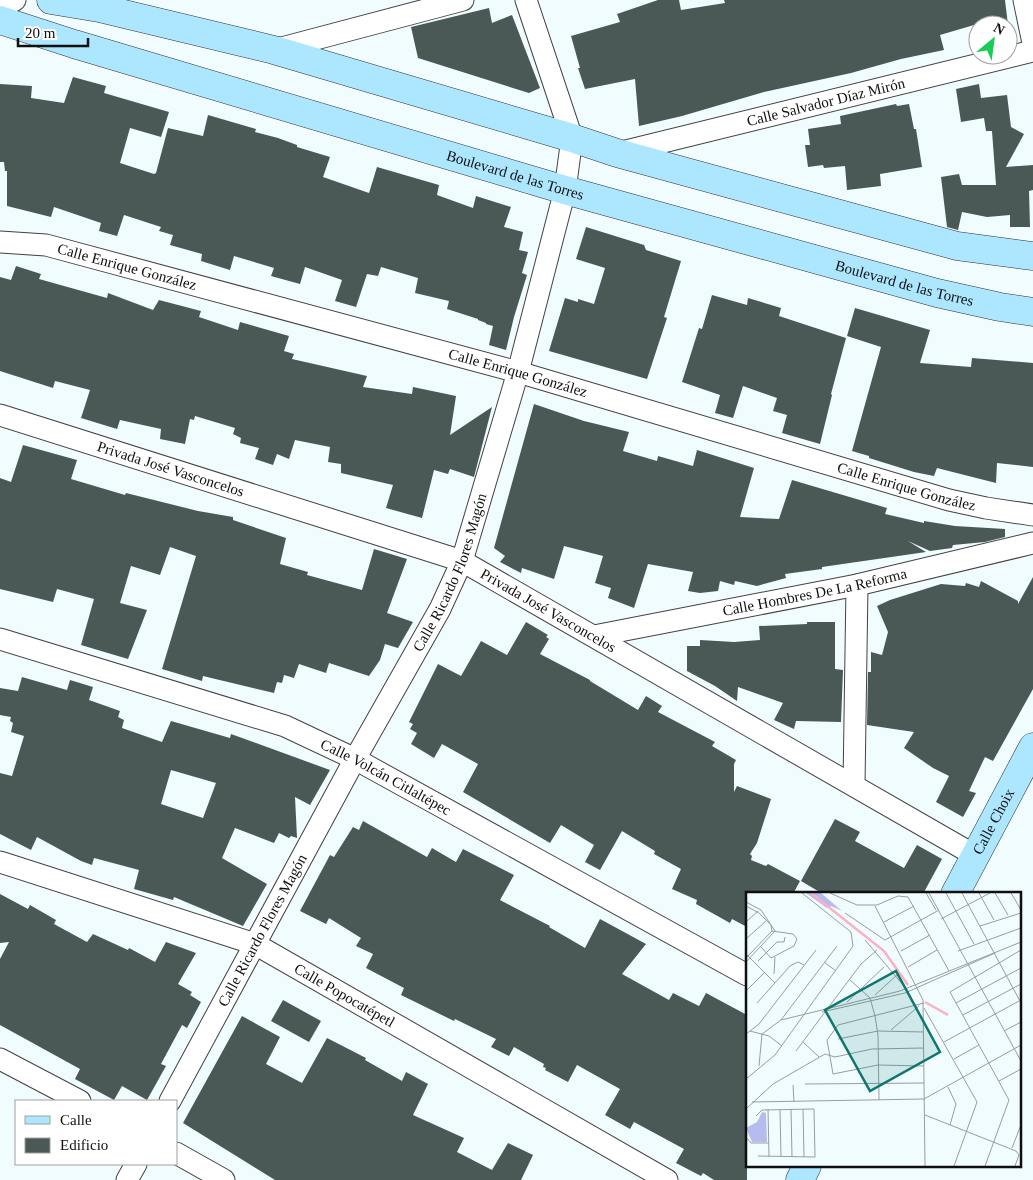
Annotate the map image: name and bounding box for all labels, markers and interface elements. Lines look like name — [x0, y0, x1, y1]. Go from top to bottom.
scale bar — [18, 15, 88, 47]
north arrow — [968, 15, 1018, 65]
text: N — [991, 20, 1007, 38]
text: 20 m — [25, 25, 56, 41]
street label: Calle Salvador Díaz Mirón — [745, 75, 907, 129]
street label: Boulevard de las Torres — [445, 147, 586, 203]
street label: Calle Enrique González — [56, 240, 199, 293]
street label: Boulevard de las Torres — [833, 257, 975, 309]
street label: Calle Enrique González — [447, 346, 589, 400]
street label: Privada José Vasconcelos — [95, 438, 246, 500]
street label: Calle Enrique González — [835, 459, 978, 514]
street label: Calle Ricardo Flores Magón — [410, 491, 490, 654]
street label: Privada José Vasconcelos — [478, 565, 619, 656]
street label: Calle Hombres De La Reforma — [721, 565, 909, 619]
street label: Calle Volcán Citlaltépec — [318, 736, 454, 818]
street label: Calle Choix — [969, 786, 1018, 857]
street label: Calle Ricardo Flores Magón — [215, 851, 310, 1009]
inset map — [746, 892, 1020, 1168]
street label: Calle Popocatépetl — [291, 960, 397, 1030]
legend — [15, 1100, 178, 1165]
text: Calle — [60, 1112, 92, 1128]
text: Edificio — [60, 1137, 108, 1153]

